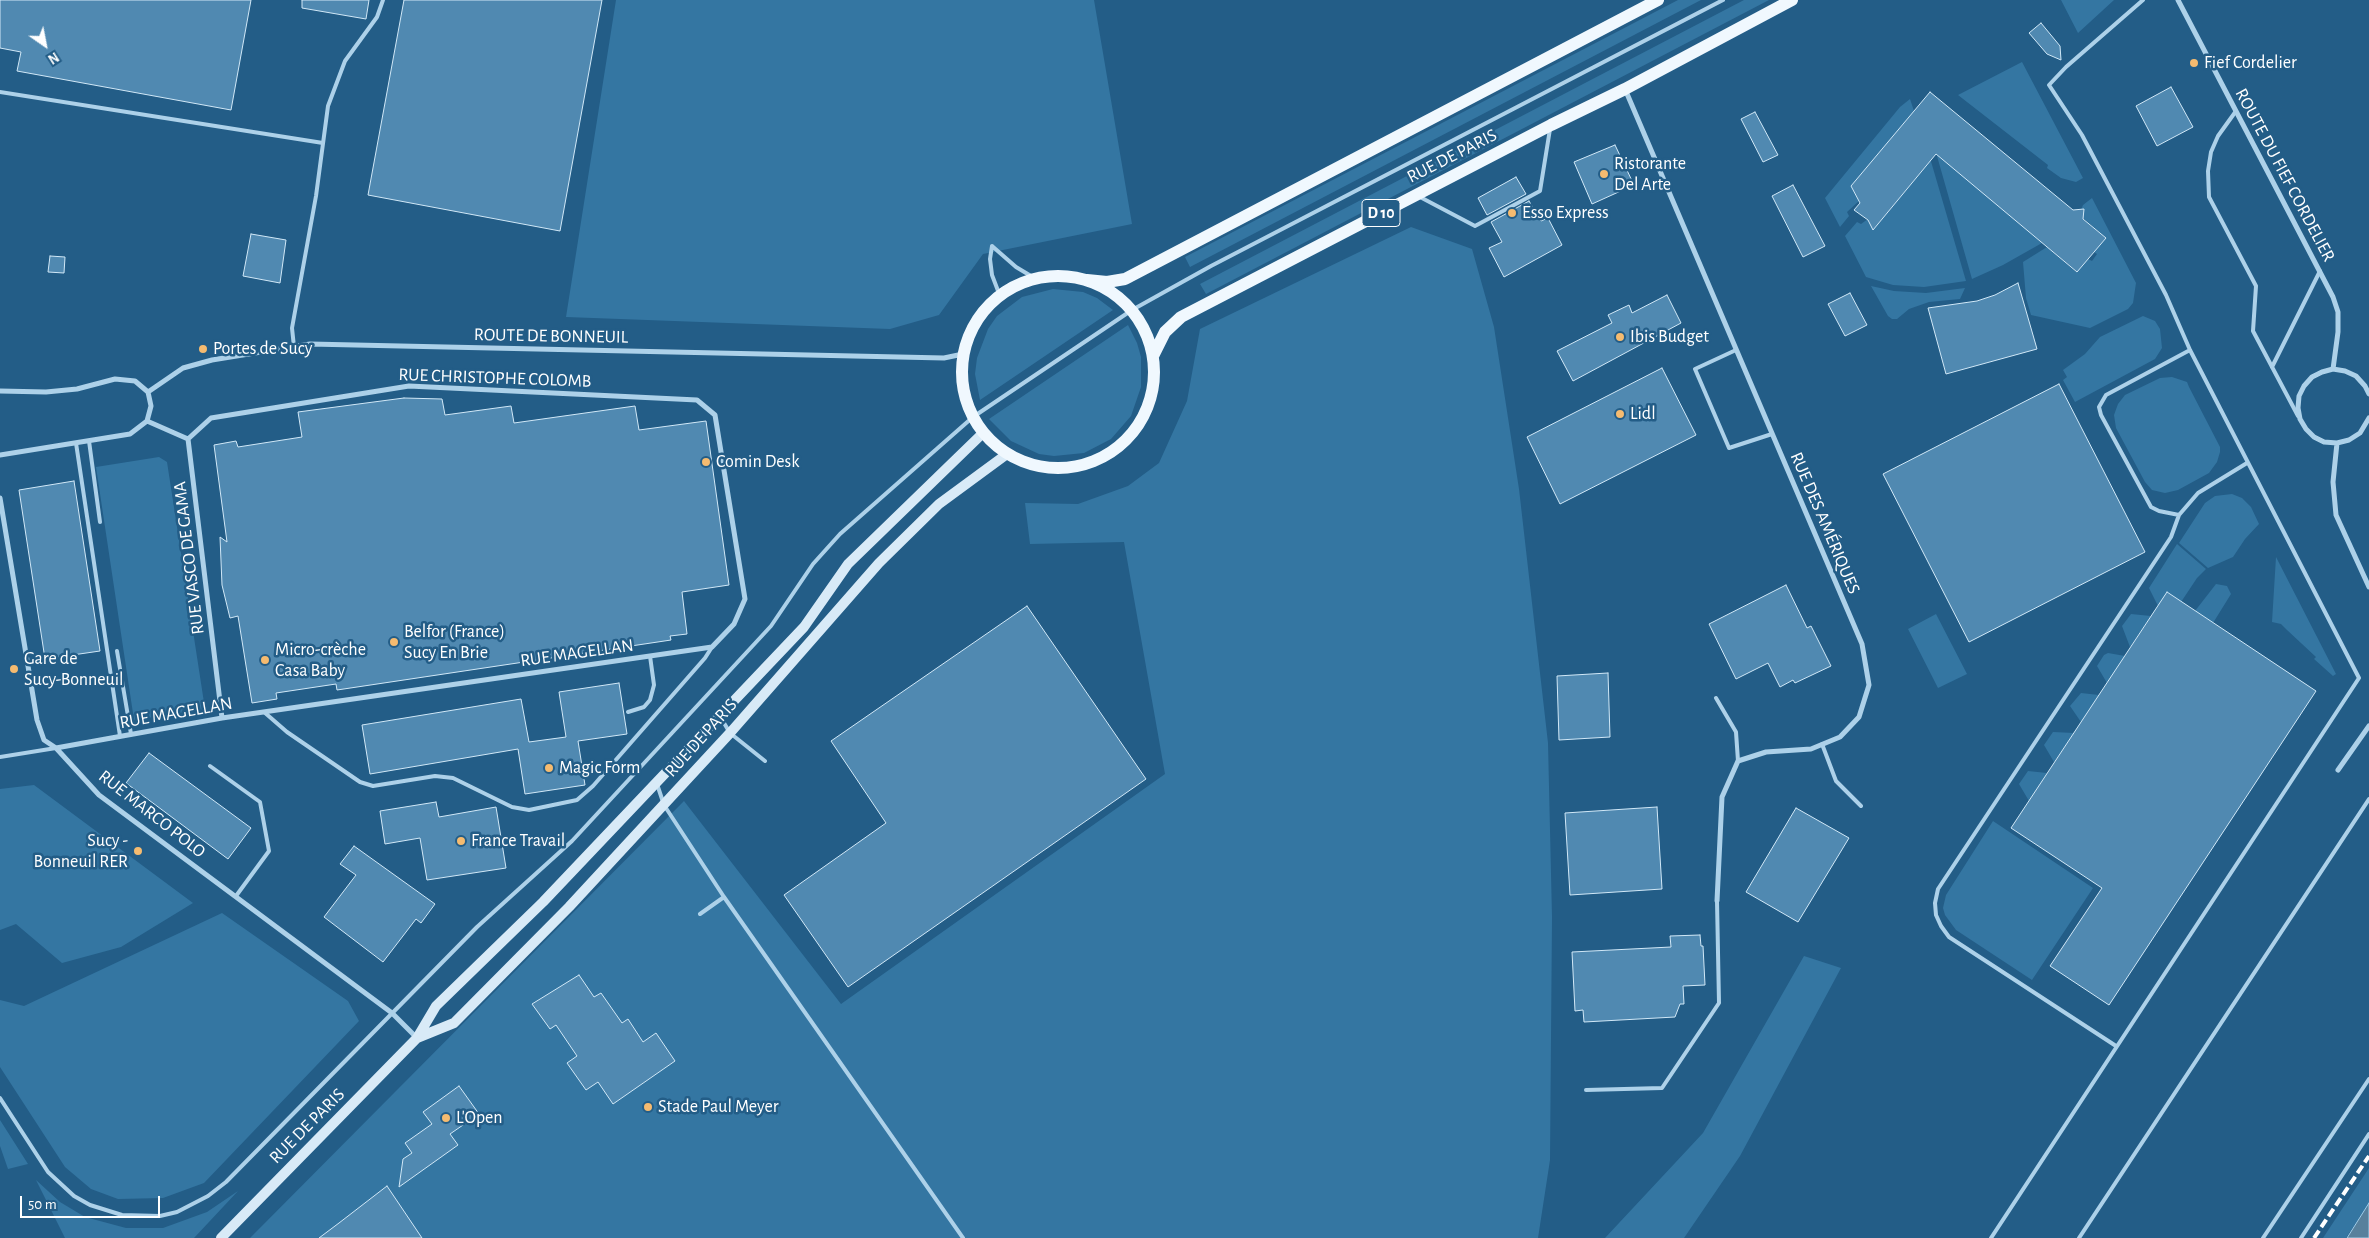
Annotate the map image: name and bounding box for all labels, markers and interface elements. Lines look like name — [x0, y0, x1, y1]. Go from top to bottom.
north arrow — [20, 20, 70, 70]
text: N — [45, 49, 61, 66]
place label: Fief Cordelier — [2204, 52, 2297, 74]
marker: Fief Cordelier — [2188, 57, 2200, 69]
street label: ROUTE DU FIEF CORDELIER — [2230, 85, 2340, 265]
street label: RUE DE PARIS — [1403, 124, 1501, 188]
place label: Ristorante Del Arte — [1614, 153, 1686, 195]
marker: Ristorante Del Arte — [1598, 168, 1610, 180]
road number: D 10 — [1362, 200, 1400, 227]
place label: Esso Express — [1522, 202, 1609, 224]
marker: Esso Express — [1506, 207, 1518, 219]
street label: ROUTE DE BONNEUIL — [474, 324, 628, 348]
place label: Ibis Budget — [1630, 326, 1709, 348]
marker: Ibis Budget — [1614, 331, 1626, 343]
place label: Portes de Sucy — [213, 338, 312, 360]
marker: Portes de Sucy — [197, 343, 209, 355]
street label: RUE CHRISTOPHE COLOMB — [398, 364, 592, 392]
place label: Lidl — [1630, 403, 1656, 425]
marker: Lidl — [1614, 408, 1626, 420]
street label: RUE DES AMÉRIQUES — [1785, 449, 1865, 597]
place label: Comin Desk — [716, 451, 799, 473]
marker: Comin Desk — [700, 456, 712, 468]
street label: RUE VASCO DE GAMA — [169, 480, 209, 636]
place label: Belfor (France) Sucy En Brie — [404, 621, 505, 664]
street label: RUE MAGELLAN — [519, 634, 635, 672]
marker: Belfor (France) Sucy En Brie — [388, 636, 400, 648]
place label: Micro-crèche Casa Baby — [275, 639, 366, 682]
place label: Gare de Sucy-Bonneuil — [24, 648, 124, 691]
marker: Micro-crèche Casa Baby — [259, 654, 271, 666]
marker: Gare de Sucy-Bonneuil — [8, 663, 20, 675]
street label: RUE MAGELLAN — [118, 692, 234, 734]
street label: RUE DE PARIS — [660, 694, 742, 782]
place label: Magic Form — [559, 757, 640, 779]
marker: Magic Form — [543, 762, 555, 774]
street label: RUE MARCO POLO — [94, 766, 210, 862]
place label: Sucy - Bonneuil RER — [34, 830, 128, 872]
place label: France Travail — [471, 830, 565, 852]
marker: France Travail — [455, 835, 467, 847]
marker: Sucy - Bonneuil RER — [132, 845, 144, 857]
street label: RUE DE PARIS — [265, 1084, 349, 1168]
place label: Stade Paul Meyer — [658, 1096, 779, 1118]
marker: Stade Paul Meyer — [642, 1101, 654, 1113]
place label: L'Open — [456, 1107, 503, 1129]
marker: L'Open — [440, 1112, 452, 1124]
scale bar — [22, 1186, 162, 1218]
text: 50 m — [28, 1197, 57, 1212]

